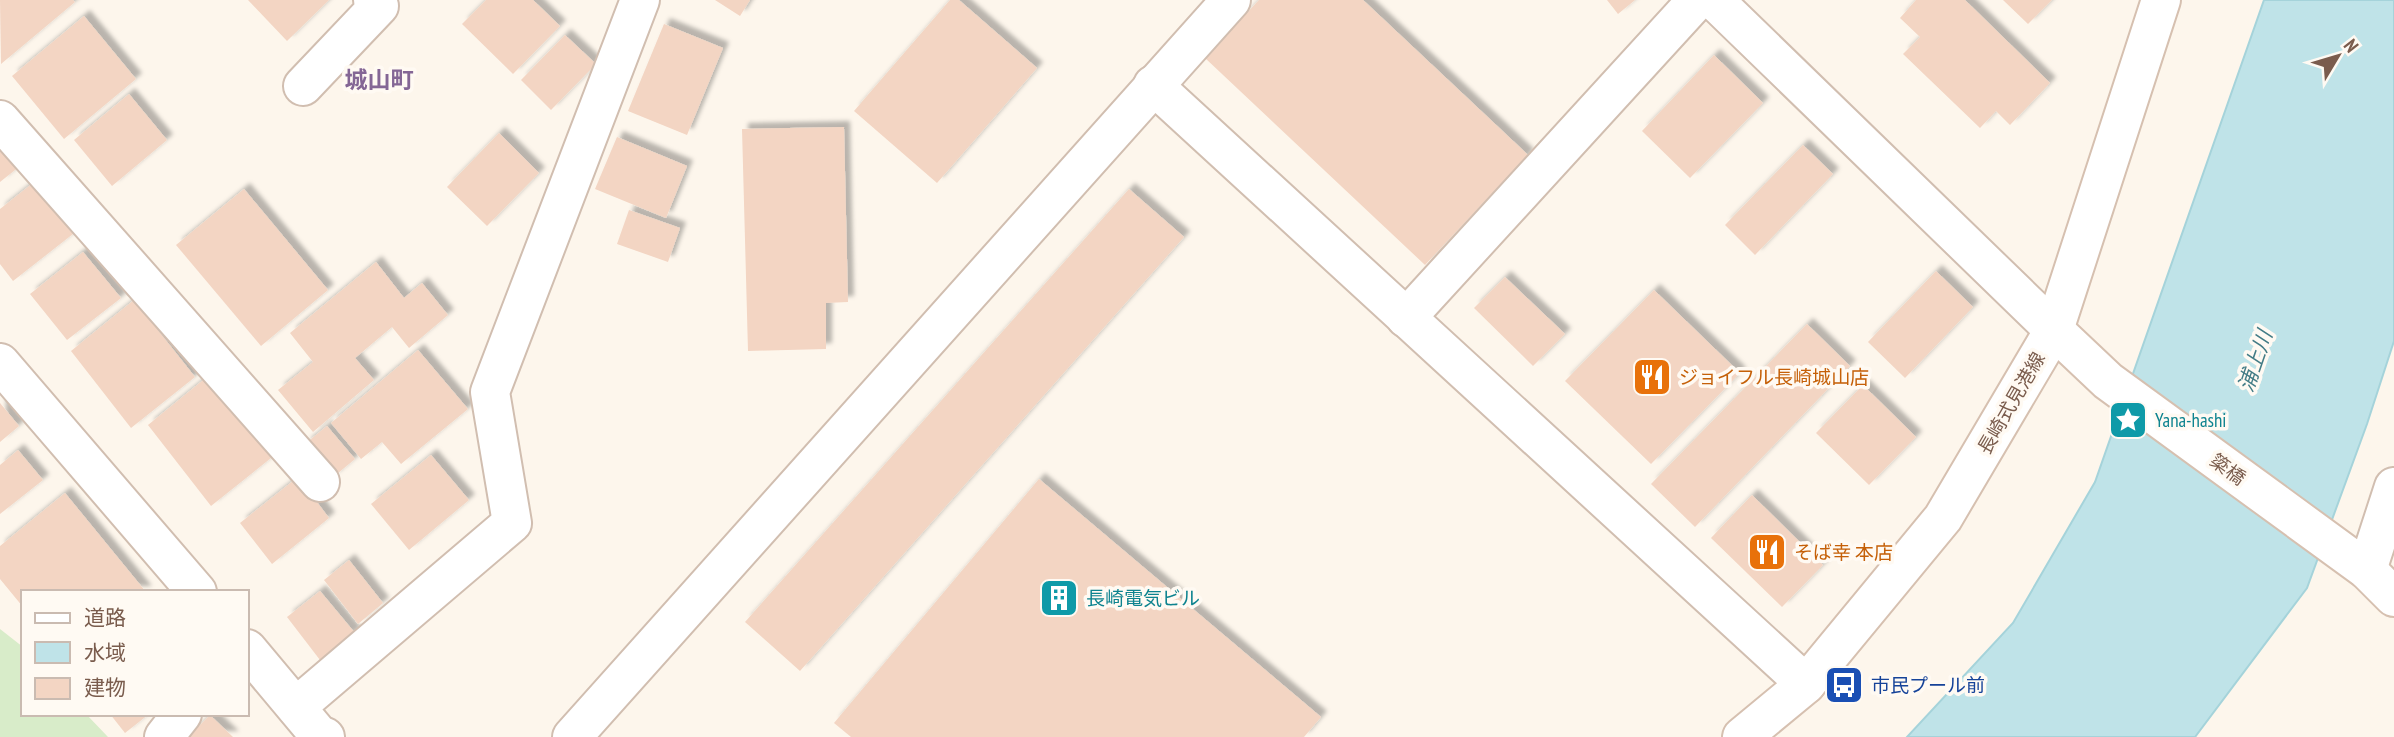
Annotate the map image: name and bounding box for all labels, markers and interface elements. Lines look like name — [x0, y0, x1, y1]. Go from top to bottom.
north arrow — [2303, 21, 2373, 91]
text: N — [2339, 34, 2364, 57]
district label: 城山町 — [345, 65, 414, 94]
water label: 浦上川 — [2232, 325, 2279, 395]
street label: 長崎式見港線 — [1972, 348, 2050, 458]
restaurant icon: ジョイフル長崎城山店 — [1631, 356, 1673, 398]
place label: ジョイフル長崎城山店 — [1679, 365, 1869, 389]
place icon: Yana-hashi — [2107, 399, 2149, 441]
place label: Yana-hashi — [2155, 408, 2226, 432]
street label: 簗橋 — [2206, 448, 2250, 490]
restaurant icon: そば幸 本店 — [1746, 531, 1788, 573]
place label: そば幸 本店 — [1794, 540, 1893, 564]
building icon: 長崎電気ビル — [1038, 577, 1080, 619]
place label: 長崎電気ビル — [1086, 586, 1200, 610]
legend — [21, 590, 248, 716]
text: 道路 — [84, 604, 126, 631]
text: 水域 — [84, 639, 126, 666]
bus stop icon: 市民プール前 — [1823, 664, 1865, 706]
place label: 市民プール前 — [1871, 673, 1985, 697]
text: 建物 — [84, 674, 126, 701]

